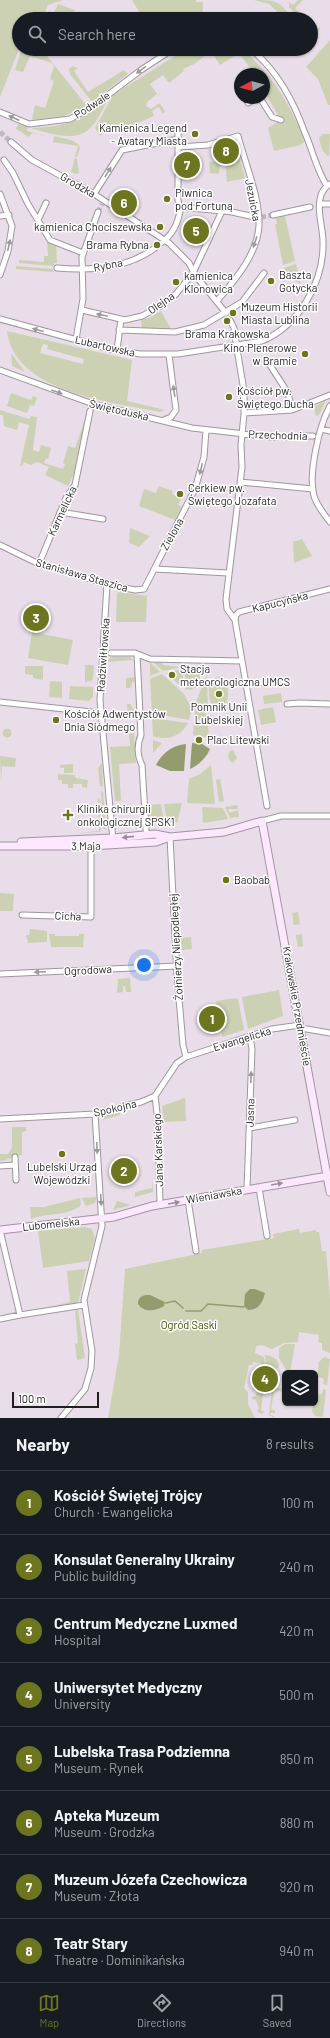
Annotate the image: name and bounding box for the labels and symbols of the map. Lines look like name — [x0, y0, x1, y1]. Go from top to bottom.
one-way arrow — [135, 66, 146, 74]
north arrow — [234, 68, 270, 104]
street label: Podwale — [71, 88, 112, 121]
one-way arrow — [9, 115, 20, 121]
place label: Kamienica Legend - Avatary Miasta — [99, 121, 187, 147]
marker: Kamienica Legend - Avatary Miasta — [190, 129, 200, 139]
pin: 8 — [213, 136, 239, 166]
pin: 7 — [174, 150, 200, 180]
one-way arrow — [104, 167, 112, 177]
street label: Grodzka — [58, 169, 98, 200]
street label: Jezuicka — [243, 178, 264, 222]
place label: Piwnica pod Fortuną — [175, 186, 233, 212]
pin: 6 — [111, 188, 137, 218]
marker: Piwnica pod Fortuną — [162, 194, 172, 204]
pin: 5 — [183, 216, 209, 246]
place label: kamienica Chociszewska — [34, 220, 152, 233]
marker: kamienica Chociszewska — [155, 222, 165, 232]
one-way arrow — [251, 236, 257, 248]
place label: Brama Rybna — [86, 238, 149, 251]
one-way arrow — [7, 239, 13, 252]
marker: Brama Rybna — [152, 240, 162, 250]
street label: Rybna — [92, 255, 124, 274]
place label: Baszta Gotycka — [279, 268, 317, 294]
place label: kamienica Klonowica — [184, 269, 233, 295]
marker: Baszta Gotycka — [266, 276, 276, 286]
marker: kamienica Klonowica — [171, 277, 181, 287]
street label: Olejna — [145, 289, 177, 316]
place label: Muzeum Historii Miasta Lublina — [241, 300, 318, 326]
marker: Muzeum Historii Miasta Lublina — [228, 308, 238, 318]
one-way arrow — [96, 311, 108, 317]
marker: Brama Krakowska — [222, 316, 232, 326]
one-way arrow — [32, 326, 45, 332]
place label: Brama Krakowska — [185, 327, 269, 340]
street label: Lubartowska — [74, 332, 137, 359]
place label: Kino Plenerowe w Bramie — [223, 341, 297, 367]
marker: Kino Plenerowe w Bramie — [300, 349, 310, 359]
one-way arrow — [171, 384, 177, 397]
place label: Kościół pw. Świętego Ducha — [237, 384, 314, 410]
one-way arrow — [52, 389, 64, 395]
marker: Kościół pw. Świętego Ducha — [224, 392, 234, 402]
street label: Świętoduska — [88, 396, 150, 423]
street label: Przechodnia — [248, 427, 308, 442]
one-way arrow — [198, 463, 204, 475]
place label: Cerkiew pw. Świętego Jozafata — [188, 481, 276, 507]
street label: Karmelicka — [44, 484, 79, 538]
marker: Cerkiew pw. Świętego Jozafata — [175, 489, 185, 499]
street label: Zielona — [157, 515, 186, 552]
street label: Stanisława Staszica — [34, 555, 130, 594]
street label: Kapucyńska — [251, 588, 309, 615]
pin: 3 — [23, 603, 49, 633]
street label: Radziwiłłowska — [93, 618, 112, 692]
place label: Stacja meteorologiczna UMCS — [180, 662, 290, 688]
marker: Stacja meteorologiczna UMCS — [167, 670, 177, 680]
marker: Pomnik Unii Lubelskiej — [214, 689, 224, 699]
place label: Pomnik Unii Lubelskiej — [191, 700, 247, 726]
place label: Kościół Adwentystów Dnia Siódmego — [64, 707, 166, 733]
marker: Kościół Adwentystów Dnia Siódmego — [51, 715, 61, 725]
place label: Plac Litewski — [207, 733, 270, 746]
marker: Plac Litewski — [194, 735, 204, 745]
place label: Klinika chirurgii onkologicznej SPSK1 — [77, 802, 175, 828]
marker: Klinika chirurgii onkologicznej SPSK1 — [62, 809, 74, 821]
one-way arrow — [122, 833, 134, 840]
street label: 3 Maja — [71, 839, 101, 852]
place label: Baobab — [234, 873, 270, 886]
marker: Baobab — [221, 875, 231, 885]
street label: Żołnierzy Niepodległej — [165, 893, 185, 1001]
street label: Cicha — [54, 909, 82, 922]
street label: Krakowskie Przedmieście — [281, 945, 314, 1067]
your location — [134, 955, 154, 975]
street label: Ogrodowa — [64, 962, 112, 977]
one-way arrow — [34, 969, 46, 976]
pin: 1 — [199, 1004, 225, 1034]
street label: Ewangelicka — [211, 1024, 272, 1053]
one-way arrow — [248, 1070, 254, 1083]
street label: Spokojna — [92, 1096, 138, 1119]
street label: Jasna — [243, 1098, 256, 1128]
street label: Jana Karskiego — [150, 1113, 165, 1187]
one-way arrow — [94, 1142, 100, 1155]
marker: Lubelski Urząd Wojewódzki — [57, 1149, 67, 1159]
pin: 2 — [111, 1156, 137, 1186]
place label: Lubelski Urząd Wojewódzki — [27, 1160, 97, 1186]
one-way arrow — [271, 1181, 284, 1187]
street label: Wieniawska — [185, 1183, 243, 1206]
one-way arrow — [97, 1194, 104, 1206]
one-way arrow — [168, 1200, 180, 1206]
street label: Lubomelska — [22, 1214, 80, 1233]
park label: Ogród Saski — [161, 1318, 217, 1331]
pin: 4 — [252, 1364, 278, 1394]
scale bar — [12, 1390, 99, 1409]

